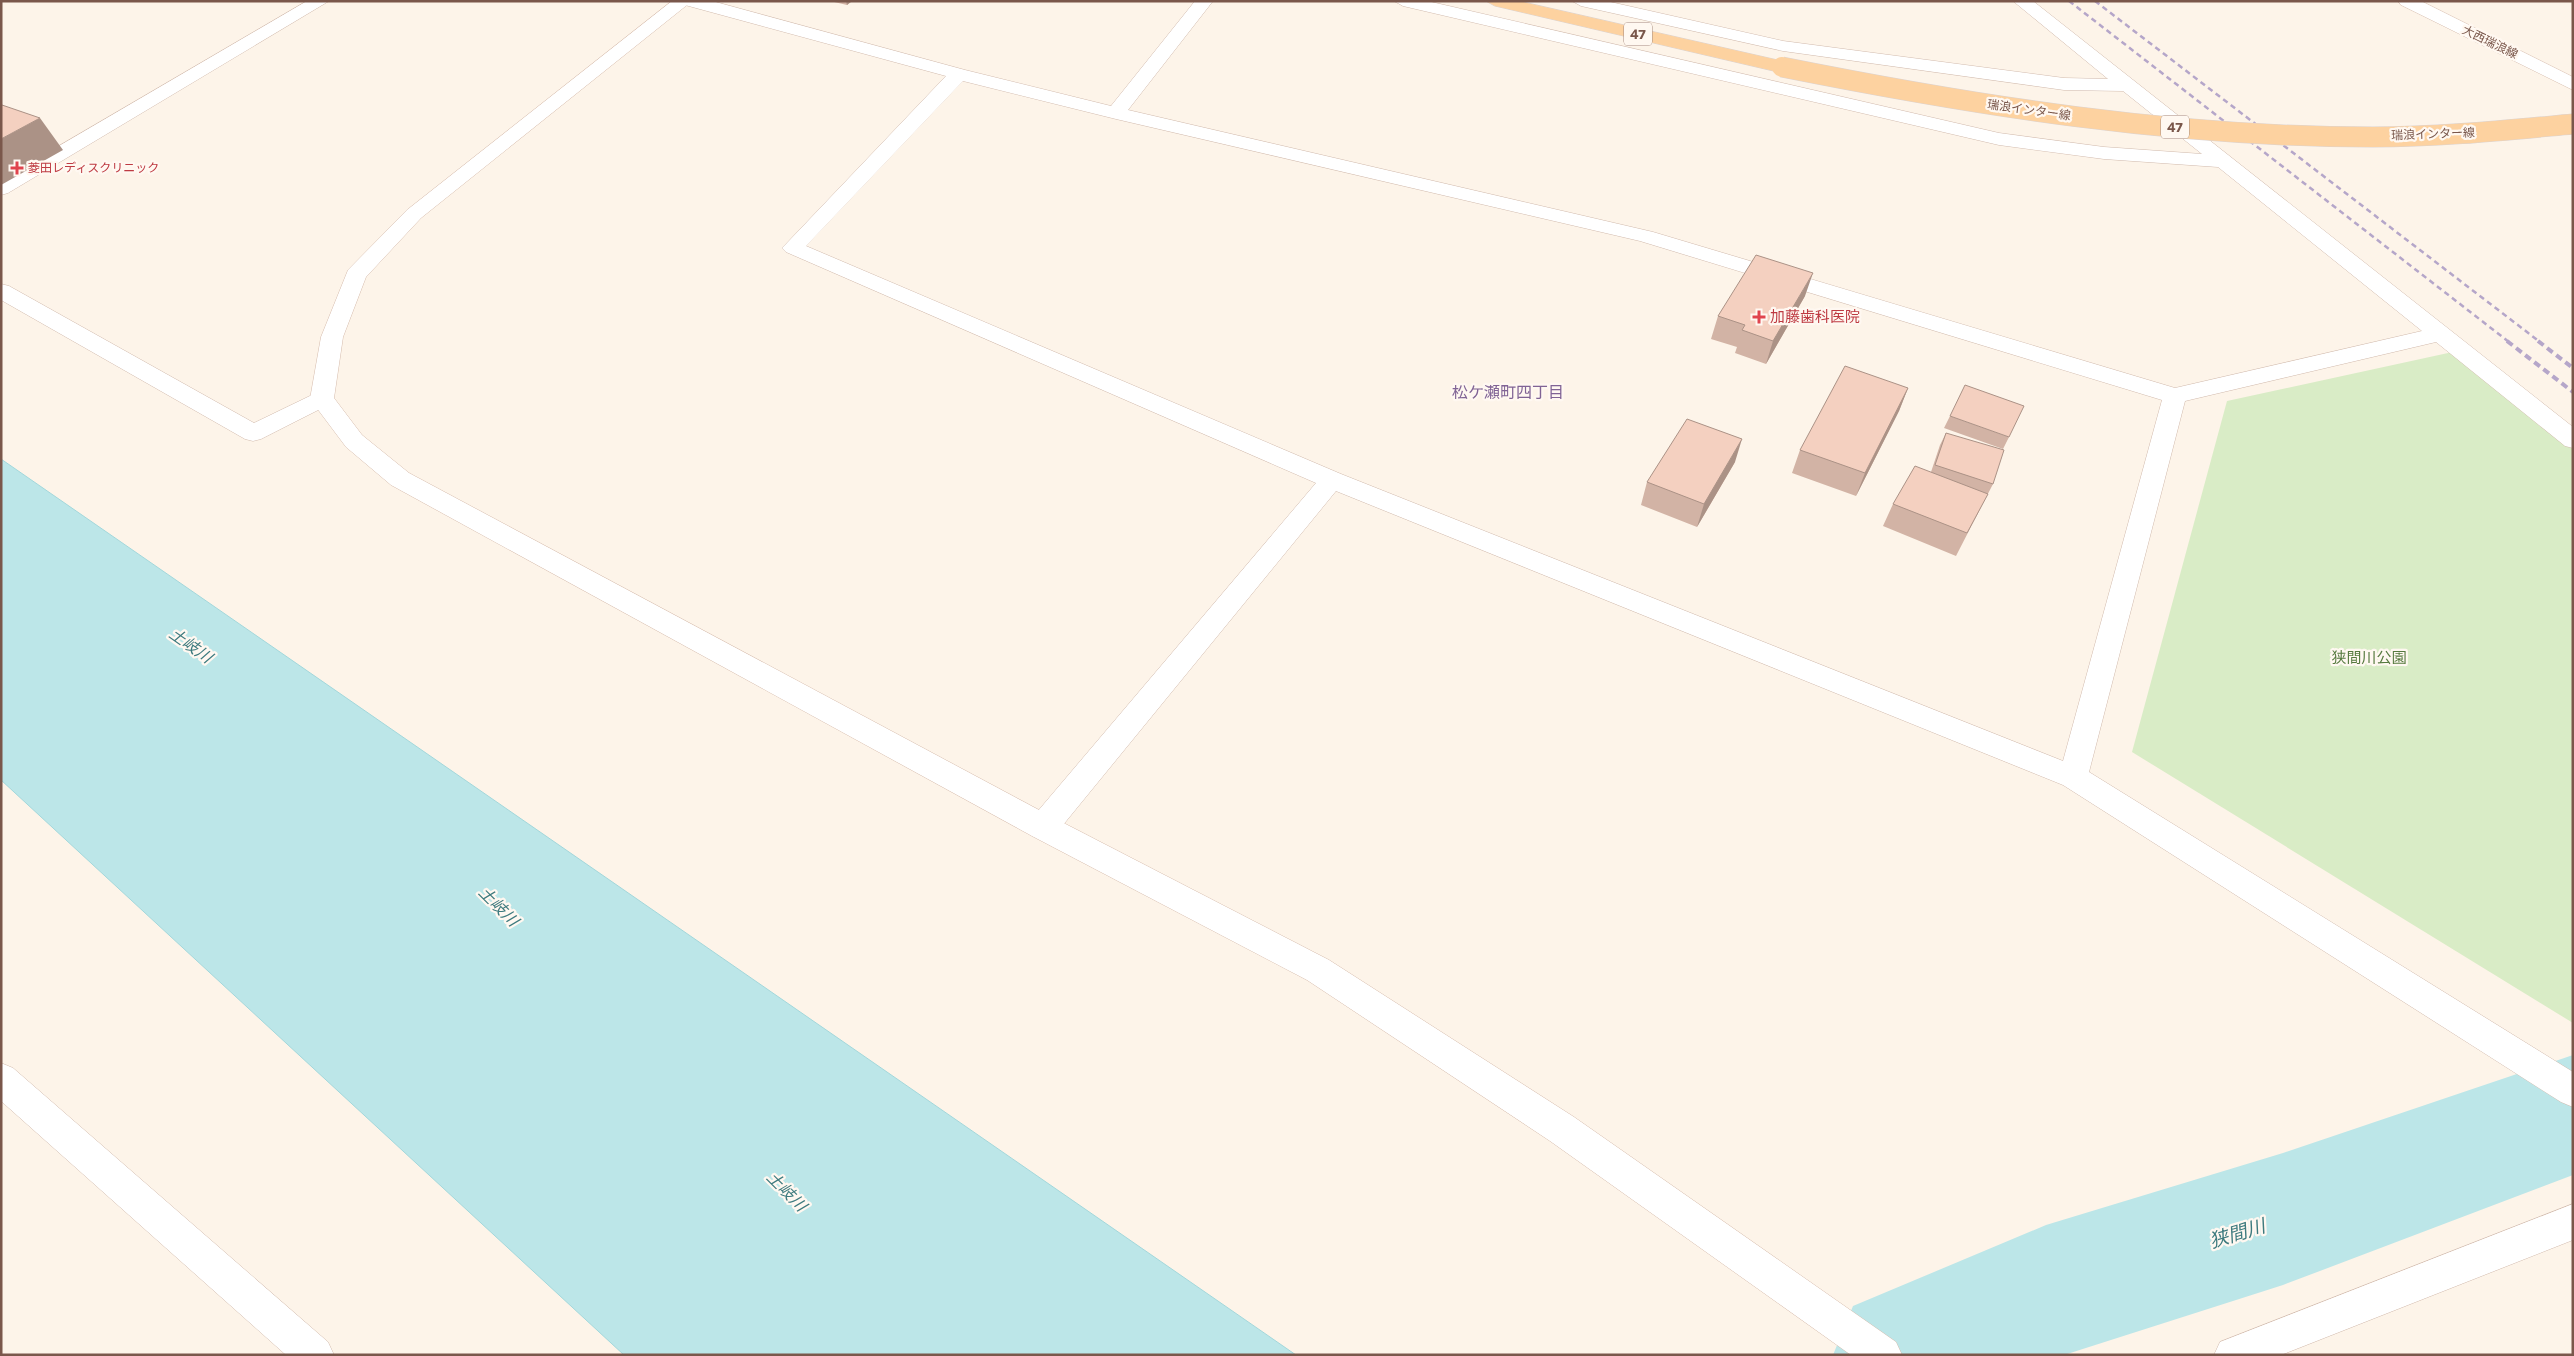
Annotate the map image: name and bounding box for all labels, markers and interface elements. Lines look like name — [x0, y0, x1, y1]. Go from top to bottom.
road number: 47 — [1624, 22, 1652, 46]
street label: 大西瑞浪線 — [2460, 22, 2520, 61]
street label: 瑞浪インター線 — [1987, 96, 2072, 122]
road number: 47 — [2161, 115, 2189, 138]
street label: 瑞浪インター線 — [2391, 125, 2475, 141]
place label: 菱田レディスクリニック — [28, 160, 159, 174]
marker: 菱田レディスクリニック — [10, 161, 24, 175]
place label: 加藤歯科医院 — [1770, 307, 1860, 325]
marker: 加藤歯科医院 — [1752, 310, 1766, 324]
district label: 松ケ瀬町四丁目 — [1452, 382, 1564, 401]
water label: 土岐川 — [166, 623, 218, 667]
park label: 狭間川公園 — [2331, 648, 2407, 666]
water label: 土岐川 — [476, 882, 524, 931]
water label: 土岐川 — [764, 1167, 812, 1216]
water label: 狭間川 — [2206, 1213, 2269, 1252]

